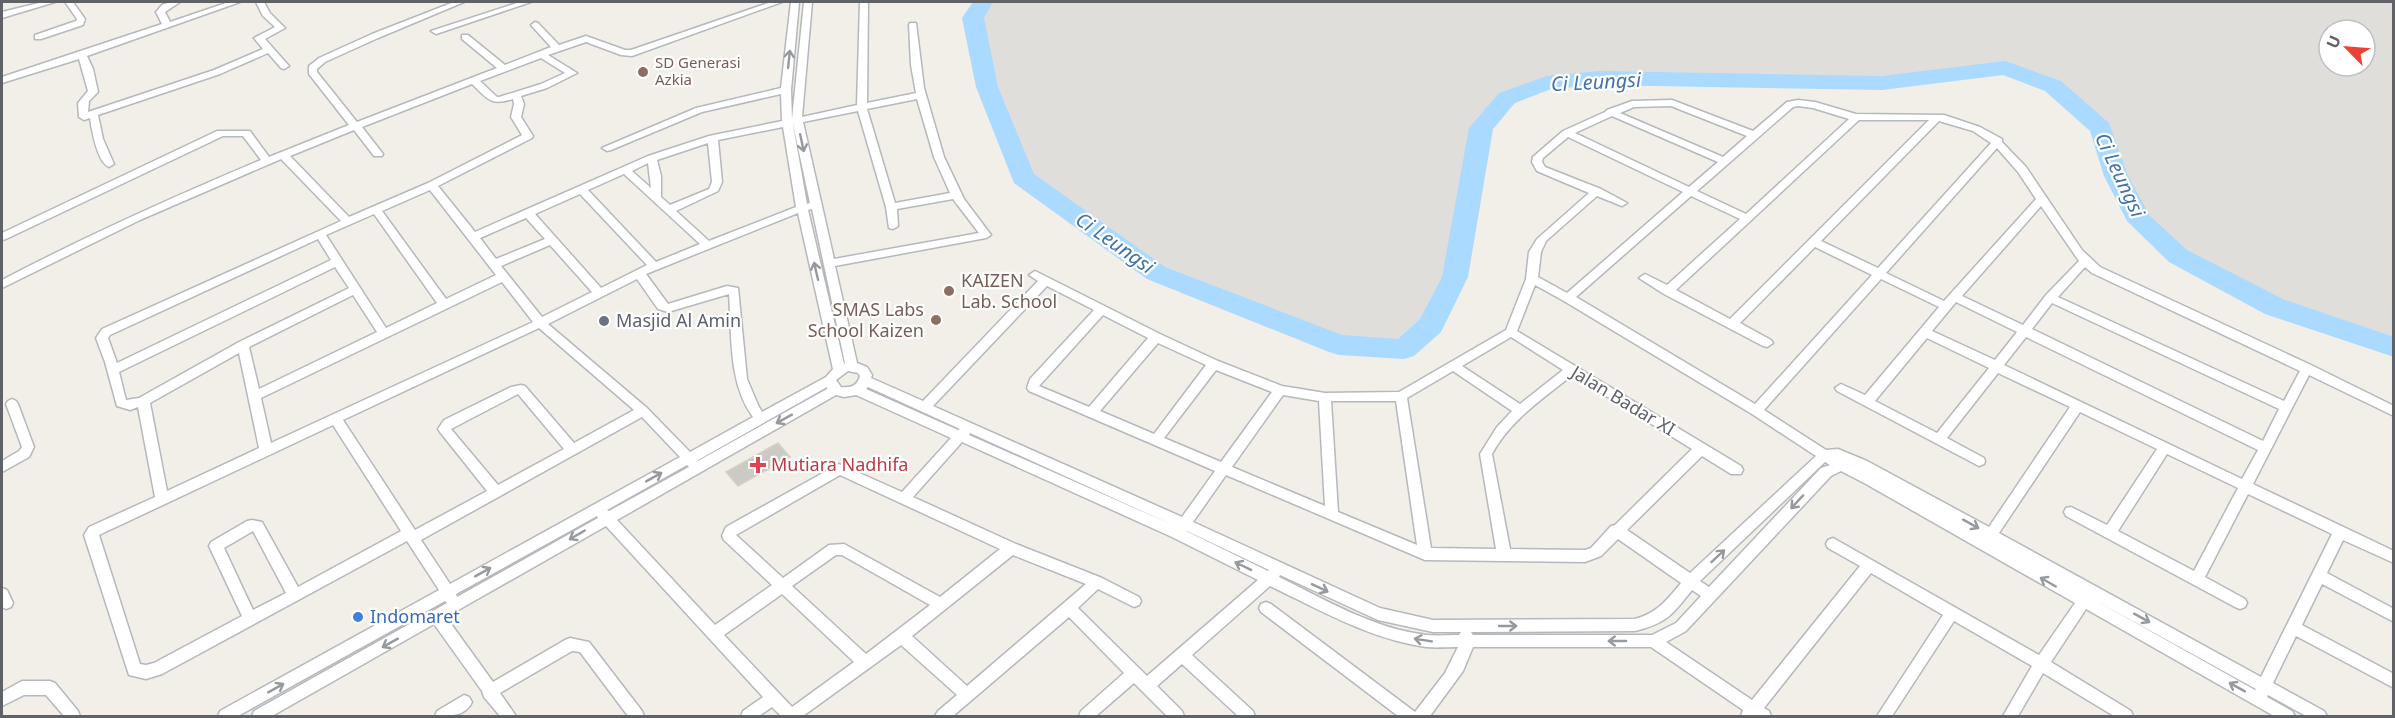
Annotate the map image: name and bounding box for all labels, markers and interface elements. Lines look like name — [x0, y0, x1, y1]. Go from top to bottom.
north arrow — [2317, 18, 2377, 78]
text: U — [2321, 32, 2346, 52]
one-way arrow — [784, 49, 795, 69]
place label: SD Generasi Azkia — [655, 52, 741, 89]
marker: SD Generasi Azkia — [636, 65, 650, 79]
water label: Ci Leungsi — [1550, 66, 1643, 97]
water label: Ci Leungsi — [2089, 128, 2152, 222]
one-way arrow — [797, 133, 808, 152]
water label: Ci Leungsi — [1071, 206, 1161, 280]
one-way arrow — [810, 262, 822, 281]
place label: KAIZEN Lab. School — [961, 268, 1057, 313]
marker: KAIZEN Lab. School — [942, 284, 956, 298]
place label: SMAS Labs School Kaizen — [808, 297, 924, 342]
place label: Masjid Al Amin — [616, 308, 741, 332]
marker: SMAS Labs School Kaizen — [929, 313, 943, 327]
marker: Masjid Al Amin — [597, 314, 611, 328]
street label: Jalan Badar XI — [1565, 359, 1680, 441]
one-way arrow — [776, 413, 793, 425]
place label: Mutiara Nadhifa — [771, 452, 908, 476]
marker: Mutiara Nadhifa — [749, 456, 767, 474]
one-way arrow — [644, 471, 662, 482]
one-way arrow — [1790, 495, 1804, 510]
one-way arrow — [1962, 518, 1979, 530]
one-way arrow — [569, 530, 586, 542]
one-way arrow — [1710, 549, 1725, 563]
one-way arrow — [1235, 559, 1253, 571]
one-way arrow — [474, 566, 491, 578]
one-way arrow — [2040, 576, 2057, 588]
one-way arrow — [1311, 582, 1329, 594]
place label: Indomaret — [370, 604, 460, 628]
marker: Indomaret — [351, 610, 365, 624]
one-way arrow — [2133, 612, 2150, 624]
one-way arrow — [1498, 620, 1518, 632]
one-way arrow — [1413, 634, 1433, 645]
one-way arrow — [1608, 635, 1628, 647]
one-way arrow — [382, 637, 399, 649]
one-way arrow — [2228, 681, 2245, 693]
one-way arrow — [267, 682, 285, 693]

